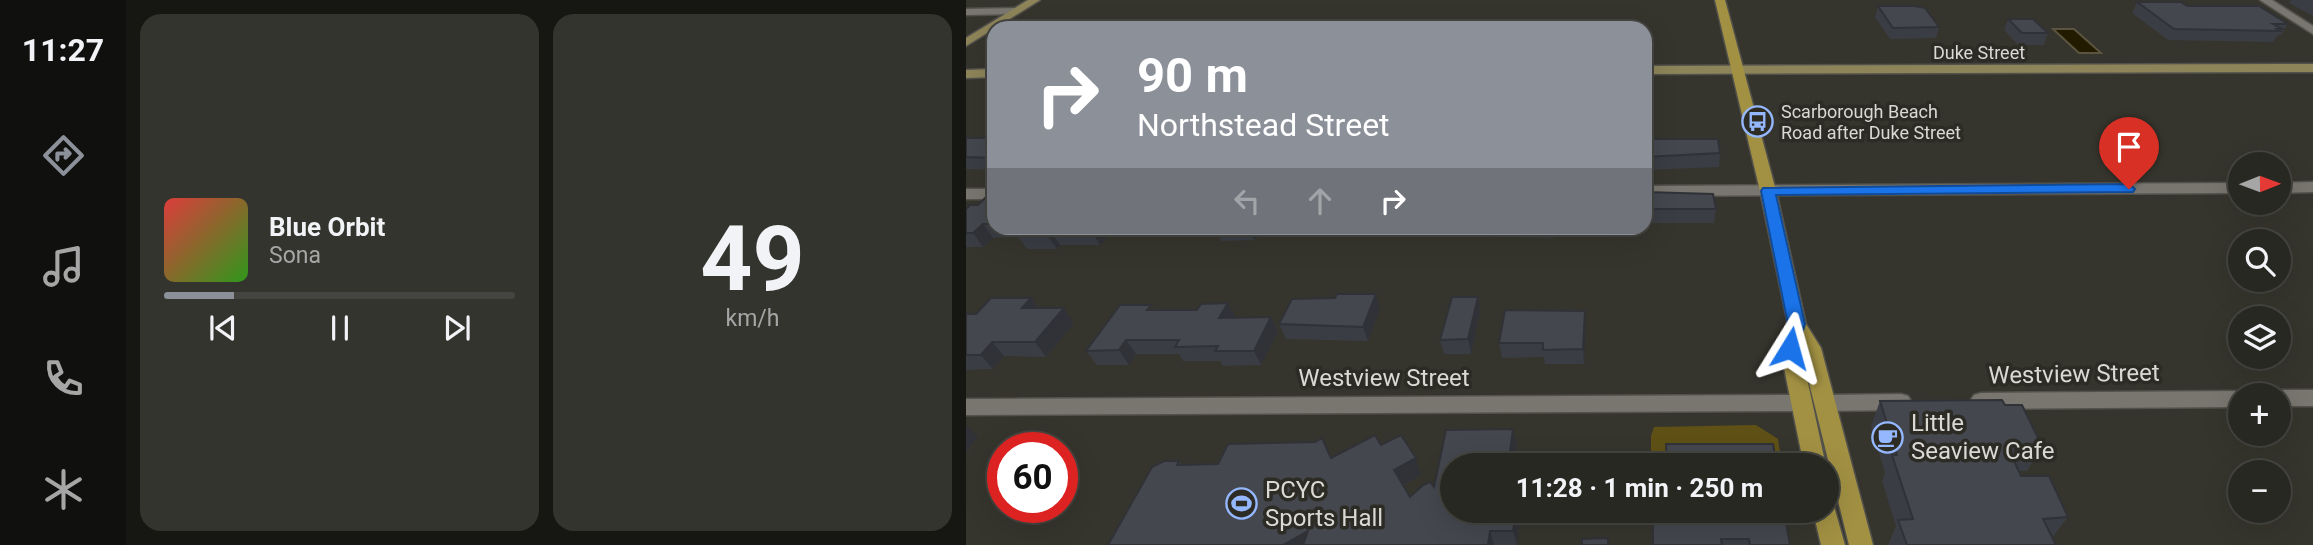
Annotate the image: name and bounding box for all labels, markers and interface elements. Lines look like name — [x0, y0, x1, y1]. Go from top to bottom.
text: 11:27 — [22, 31, 104, 69]
street label: Duke Street — [1933, 42, 2025, 63]
text: 90 m — [1137, 47, 1248, 104]
icon: right — [1022, 49, 1113, 140]
place label: Scarborough Beach Road after Duke Street — [1781, 101, 1961, 143]
bus stop icon: Scarborough Beach Road after Duke Street — [1741, 104, 1775, 138]
text: Northstead Street — [1137, 106, 1390, 144]
pin — [2099, 117, 2159, 189]
icon: arrive — [2110, 128, 2148, 166]
icon: directions — [39, 131, 88, 180]
north arrow — [2228, 152, 2291, 215]
map controls — [2228, 152, 2291, 523]
icon: left — [1228, 182, 1266, 220]
icon: ahead — [1301, 182, 1339, 220]
icon: right — [1374, 182, 1412, 220]
text: 49 — [700, 206, 805, 312]
text: Blue Orbit — [269, 212, 385, 242]
button: search — [2228, 229, 2291, 292]
icon: music — [39, 242, 88, 291]
text: Sona — [269, 242, 321, 269]
text: km/h — [726, 305, 780, 332]
button: layers — [2228, 306, 2291, 369]
icon: previous — [204, 309, 242, 347]
icon: pause — [321, 309, 359, 347]
icon: next — [438, 309, 476, 347]
position arrow — [1753, 311, 1827, 385]
icon: phone — [39, 354, 88, 403]
street label: Westview Street — [1988, 359, 2160, 389]
street label: Westview Street — [1298, 364, 1470, 392]
button: + — [2228, 383, 2291, 446]
place label: Little Seaview Cafe — [1911, 409, 2055, 465]
cafe icon: Little Seaview Cafe — [1871, 420, 1905, 454]
speed limit sign: 60 — [987, 432, 1078, 523]
button: − — [2228, 460, 2291, 523]
icon: climate — [39, 465, 88, 514]
text: 11:28 · 1 min · 250 m — [1516, 473, 1763, 503]
place label: PCYC Sports Hall — [1265, 476, 1383, 532]
sports icon: PCYC Sports Hall — [1225, 487, 1259, 521]

